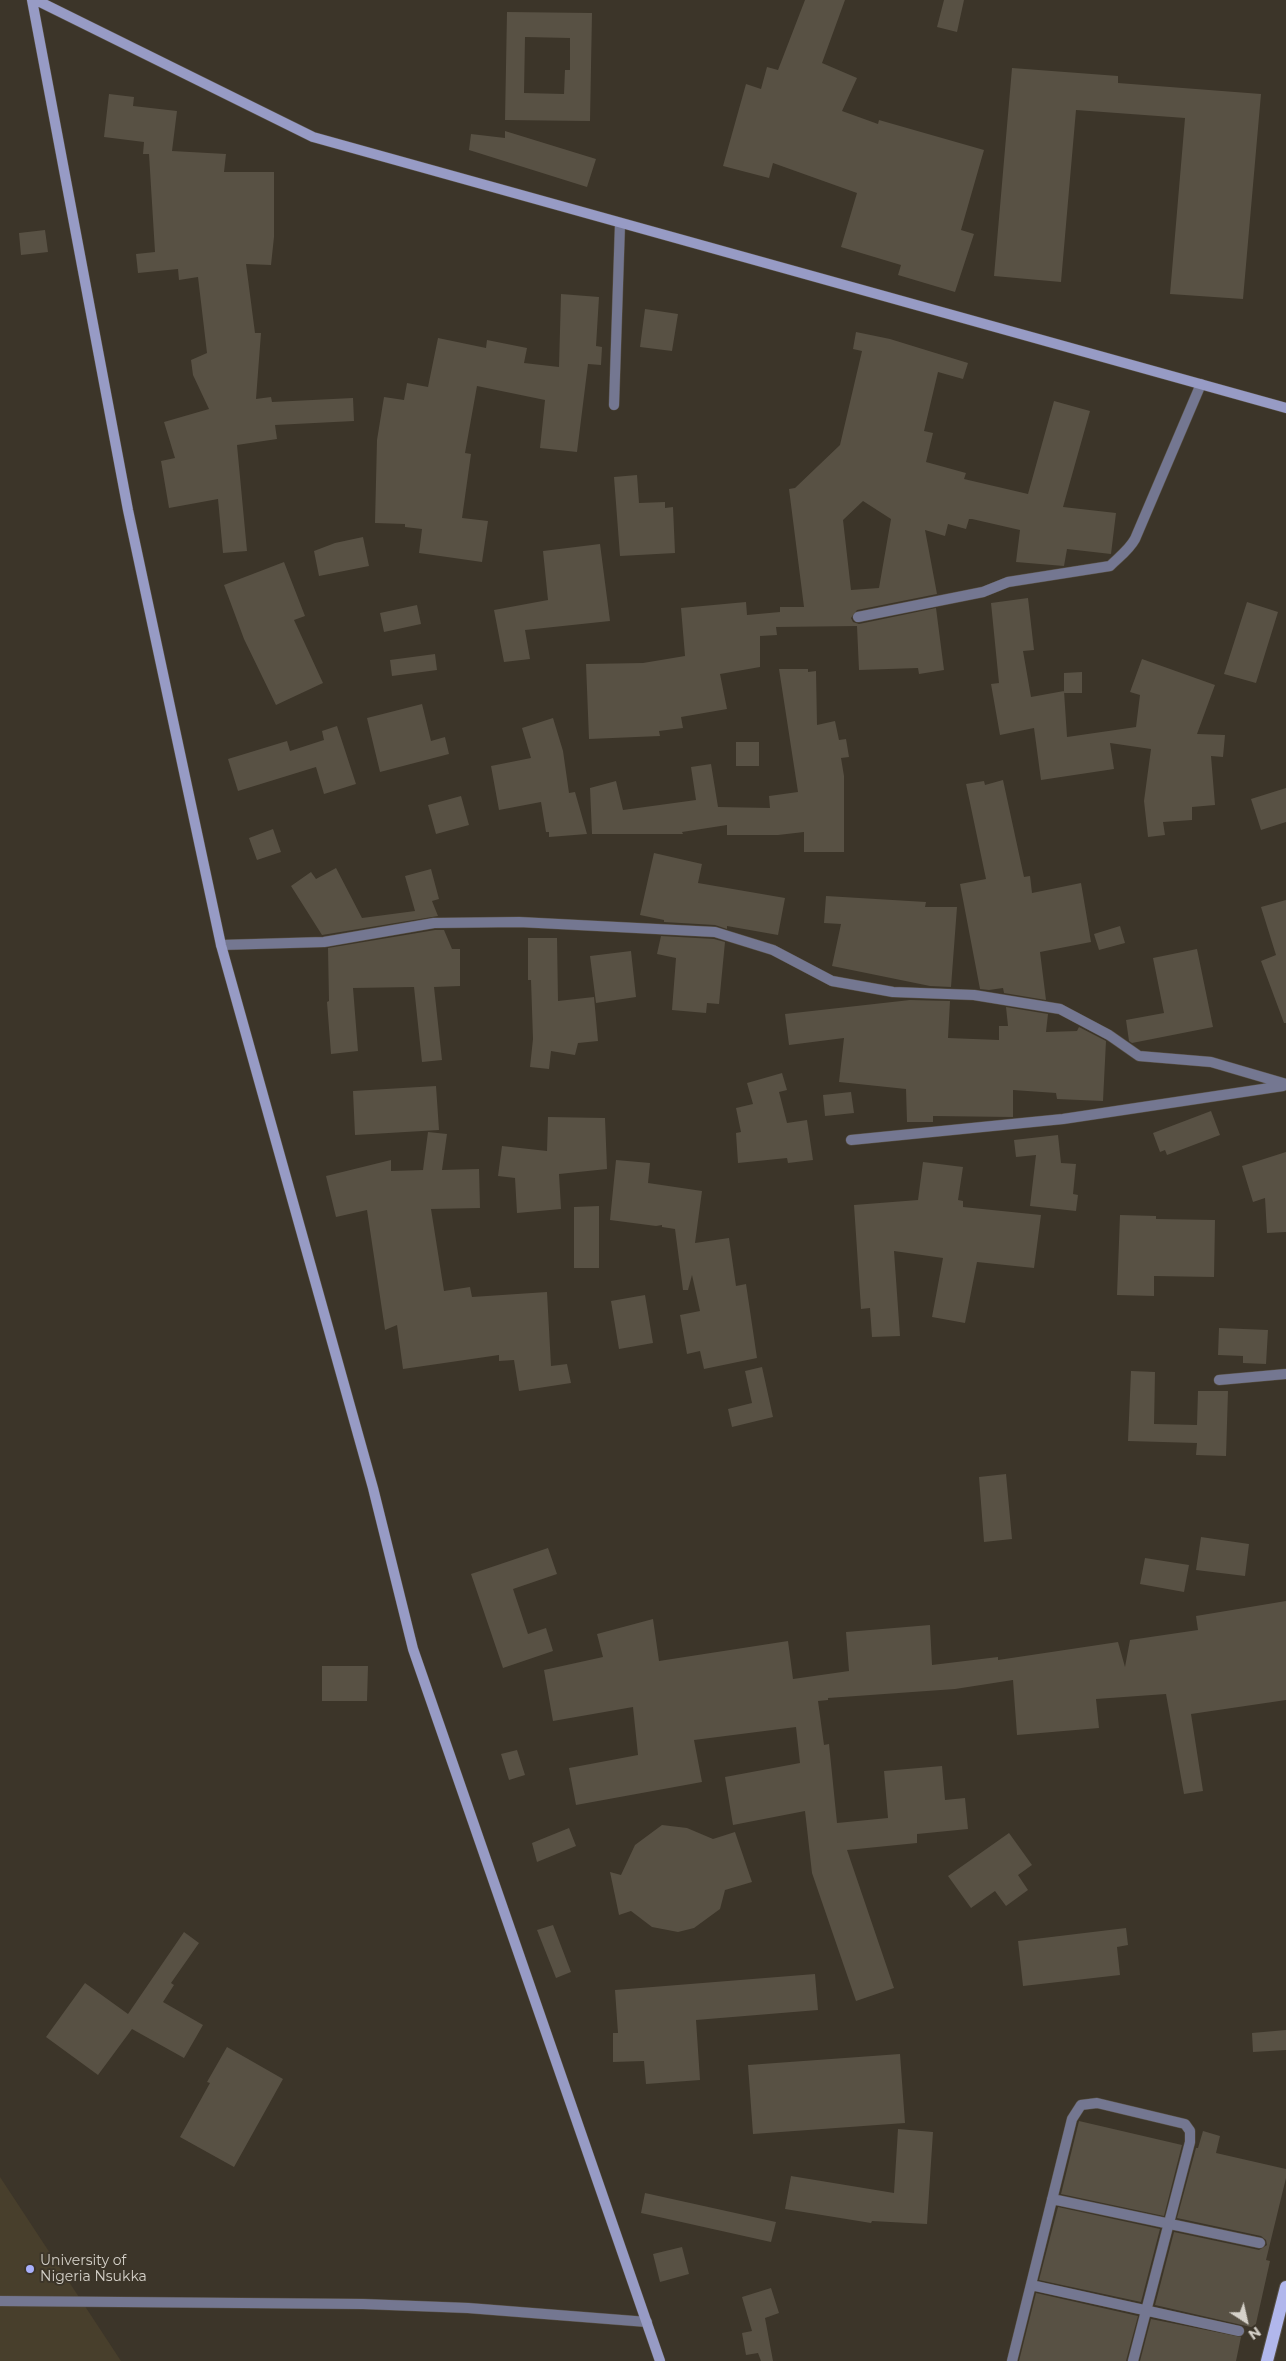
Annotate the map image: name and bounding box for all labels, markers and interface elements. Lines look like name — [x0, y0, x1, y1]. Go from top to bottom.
place label: University of Nigeria Nsukka — [40, 2253, 147, 2286]
marker: University of Nigeria Nsukka — [24, 2263, 36, 2275]
north arrow — [1221, 2296, 1271, 2346]
text: N — [1245, 2323, 1264, 2344]

